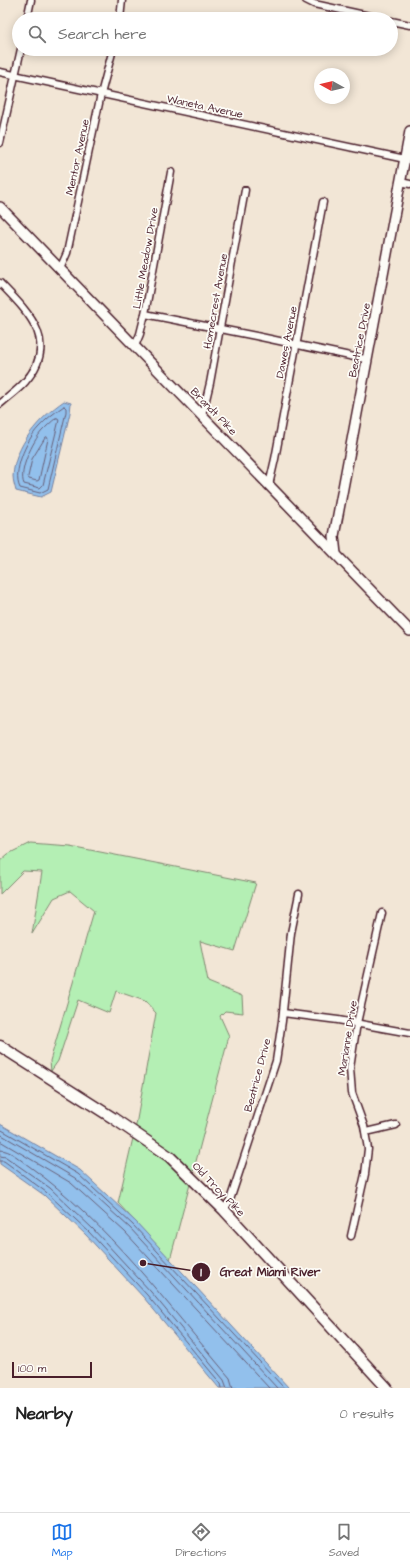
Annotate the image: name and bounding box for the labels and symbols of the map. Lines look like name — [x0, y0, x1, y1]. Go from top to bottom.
north arrow — [314, 68, 350, 104]
street label: Waneta Avenue — [165, 91, 244, 122]
street label: Mentor Avenue — [62, 118, 93, 197]
street label: Little Meadow Drive — [129, 206, 162, 310]
street label: Homecrest Avenue — [200, 252, 231, 350]
street label: Beatrice Drive — [345, 302, 374, 379]
street label: Dawes Avenue — [272, 305, 301, 379]
street label: Brandt Pike — [187, 384, 240, 438]
street label: Marianne Drive — [334, 999, 361, 1077]
street label: Beatrice Drive — [240, 1037, 274, 1113]
street label: Old Troy Pike — [188, 1159, 248, 1220]
callout: Great Miami River — [191, 1260, 328, 1284]
text: 1 — [200, 1264, 202, 1281]
text: Great Miami River — [220, 1264, 321, 1281]
scale bar — [12, 1360, 92, 1379]

